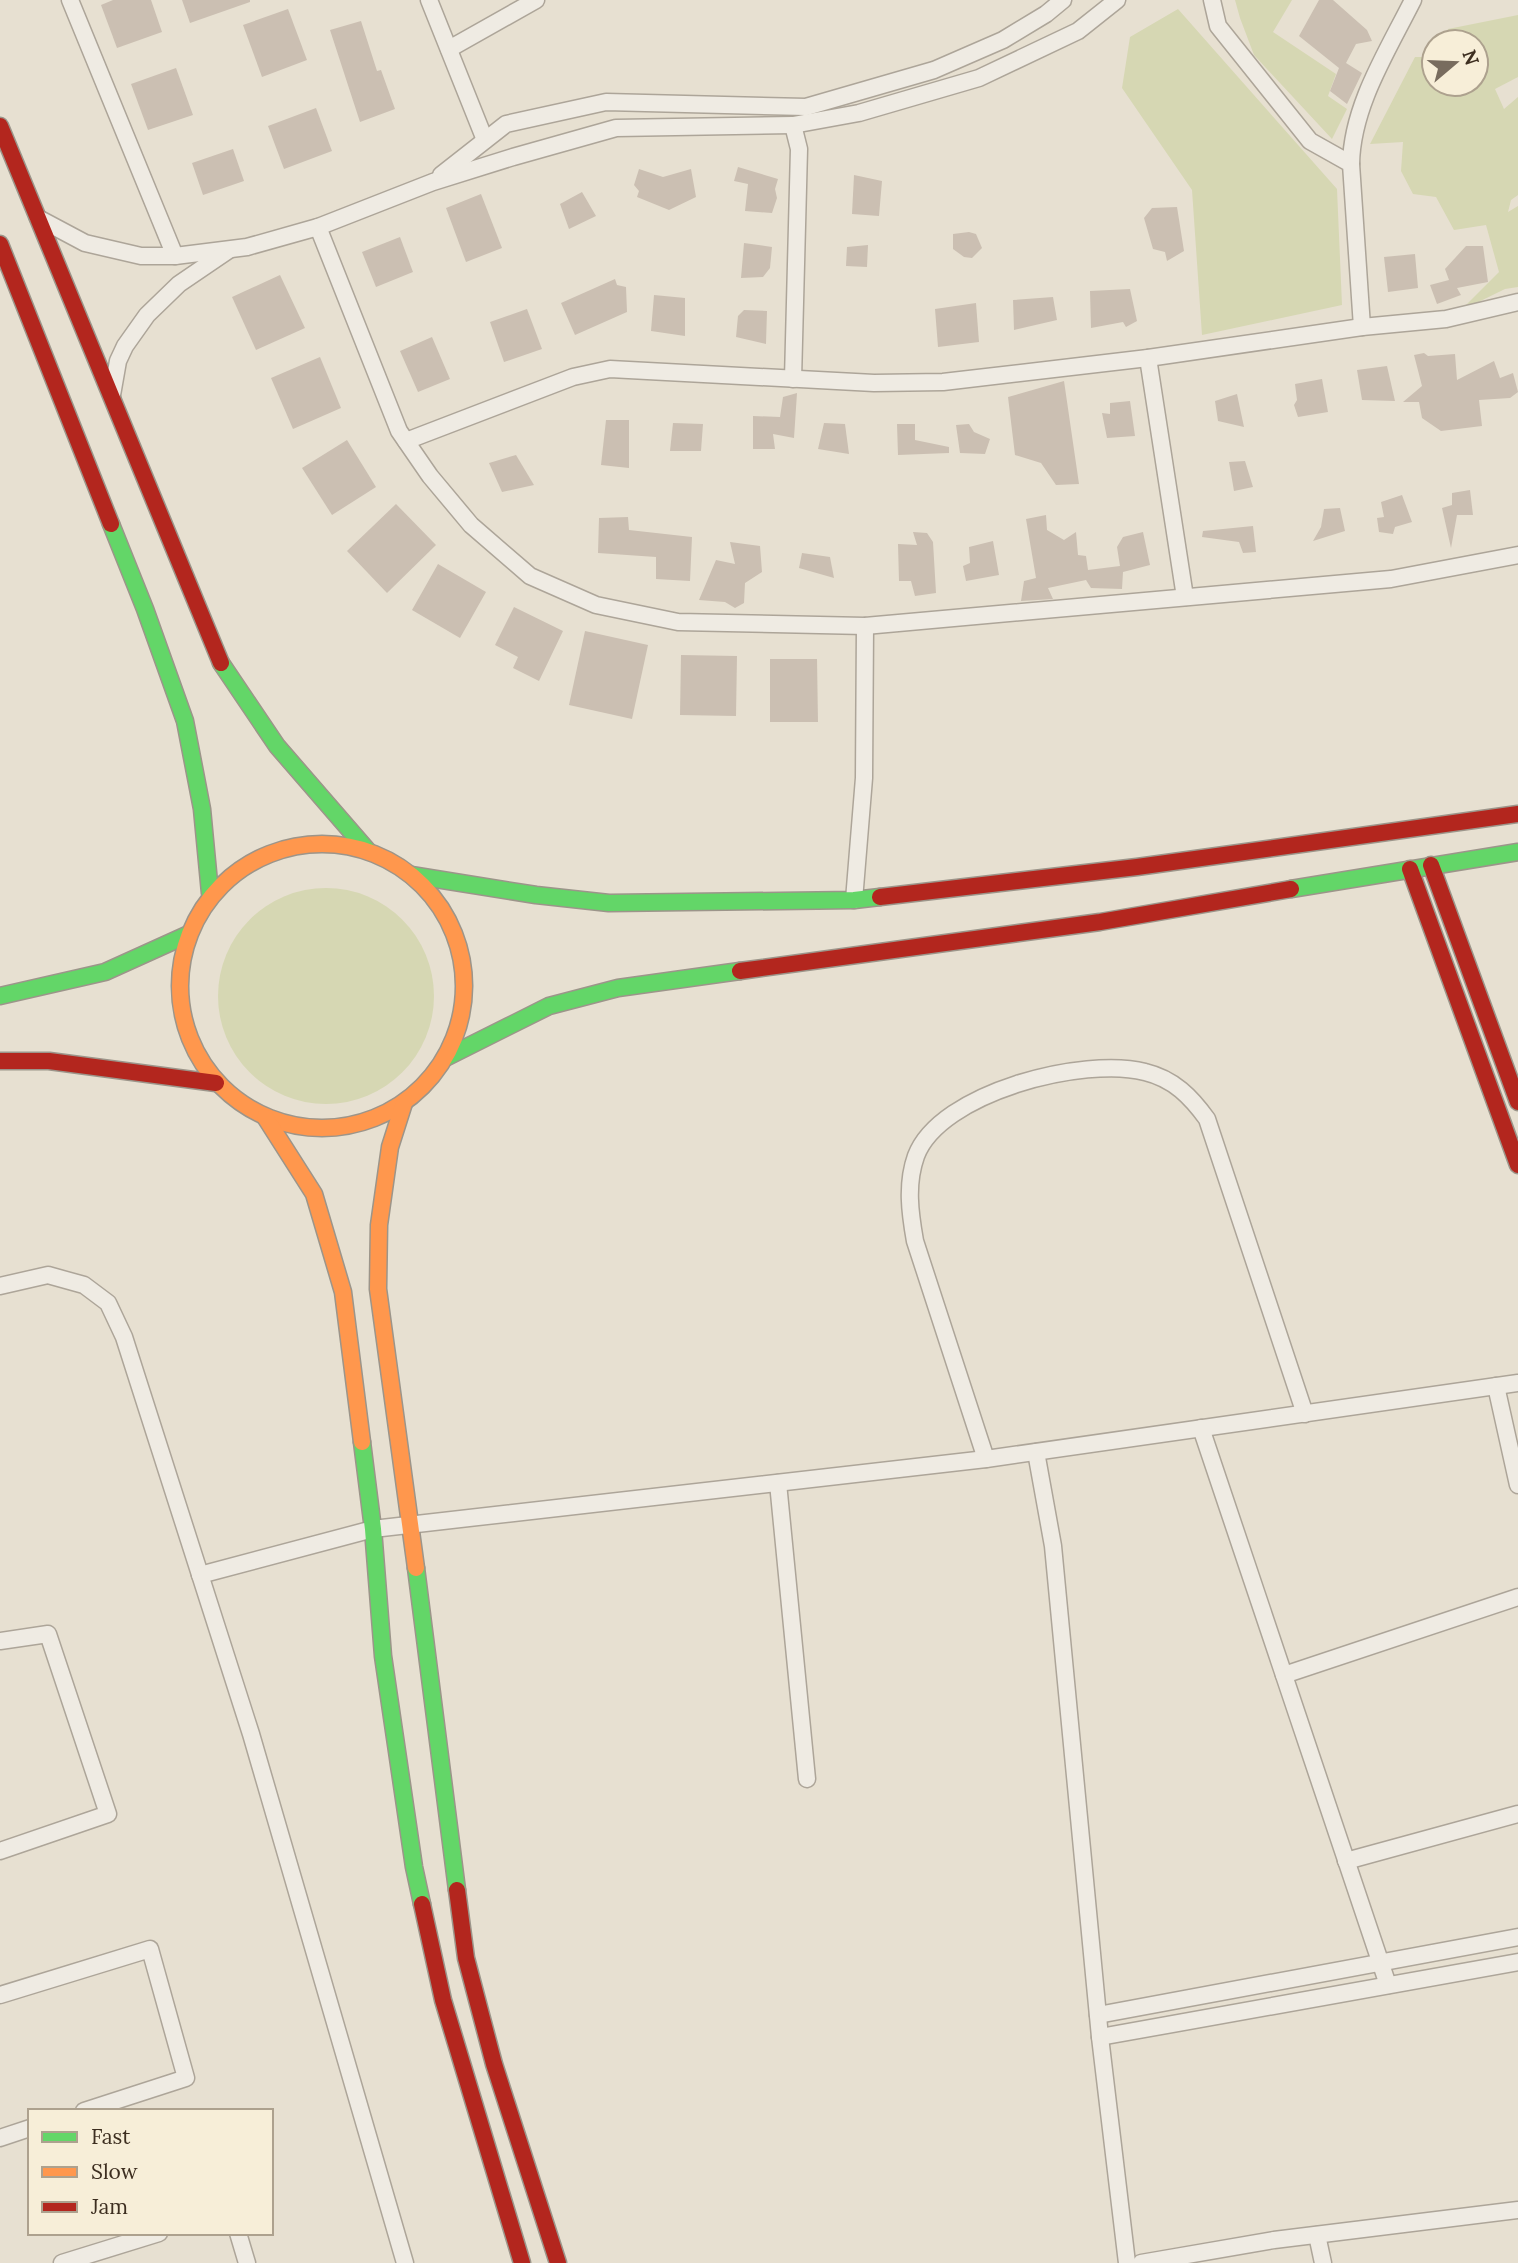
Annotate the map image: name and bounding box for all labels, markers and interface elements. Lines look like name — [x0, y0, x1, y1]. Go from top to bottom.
north arrow — [1420, 28, 1490, 98]
text: N — [1457, 47, 1485, 69]
legend — [28, 2109, 273, 2235]
text: Fast — [91, 2123, 131, 2150]
text: Slow — [91, 2158, 138, 2185]
text: Jam — [90, 2193, 128, 2220]

